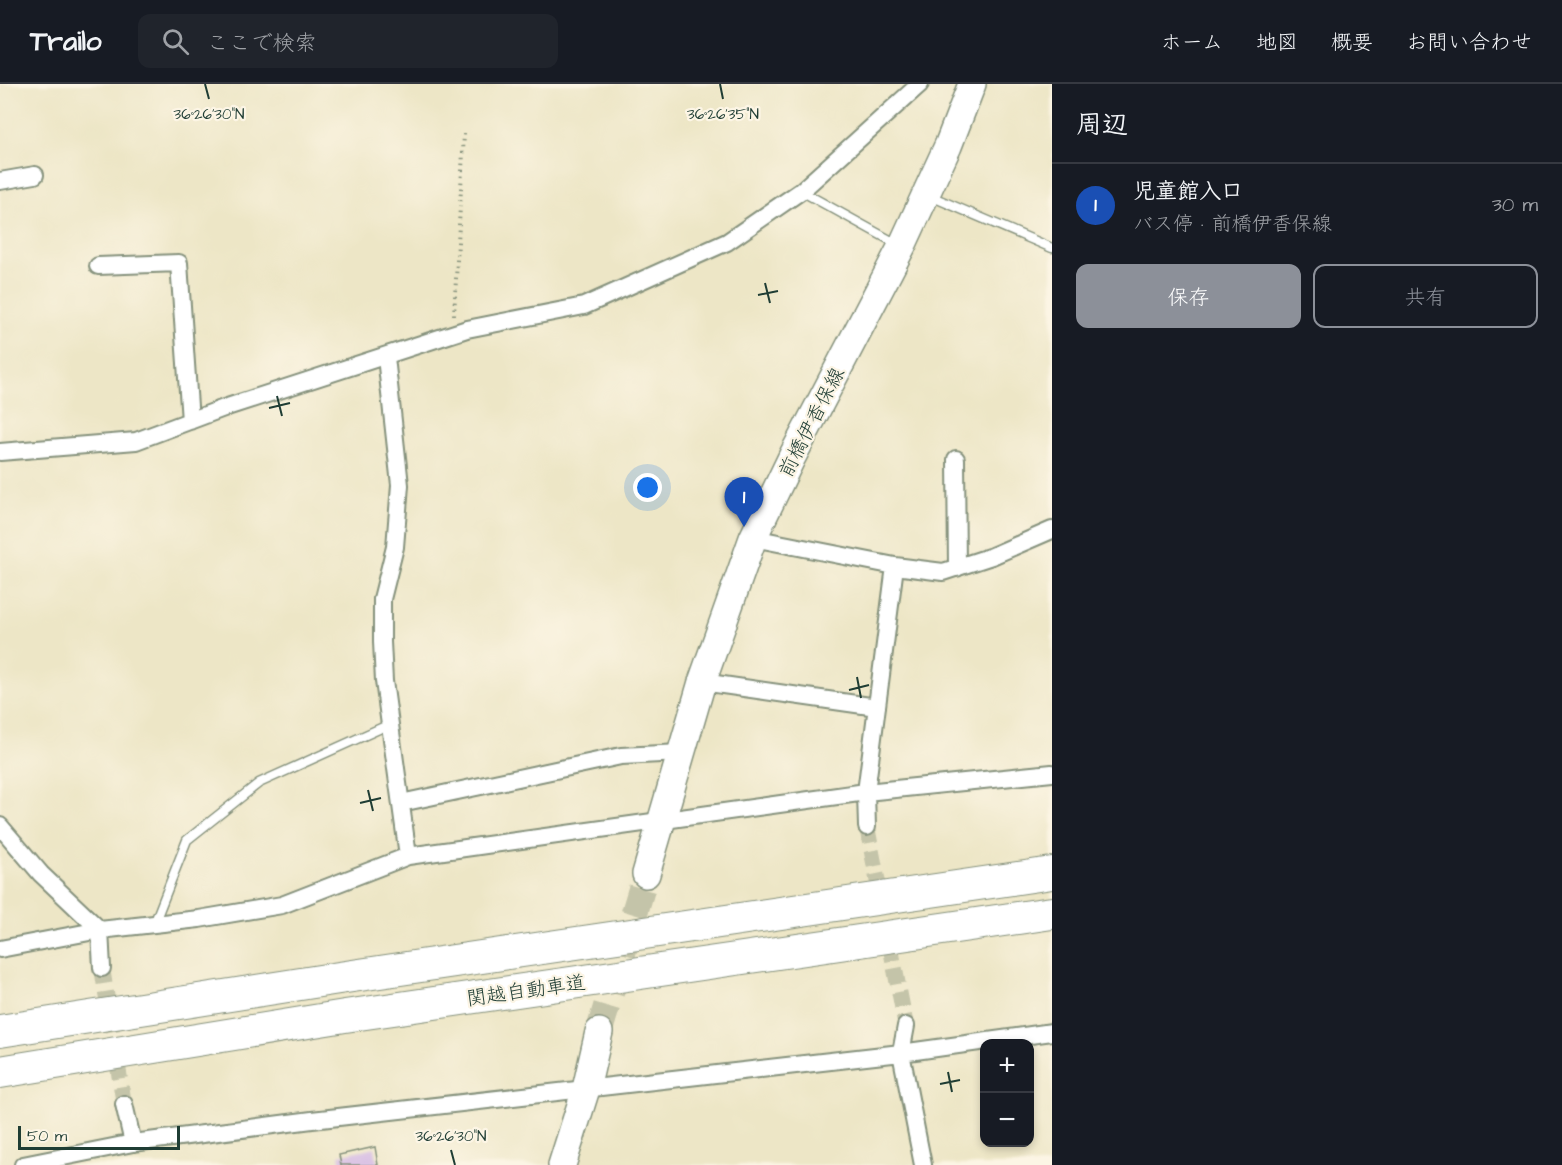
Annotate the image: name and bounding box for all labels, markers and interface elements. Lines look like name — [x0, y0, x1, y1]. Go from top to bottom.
search box — [138, 14, 558, 68]
text: Trailo — [30, 22, 102, 61]
icon: search — [159, 25, 192, 58]
text: ここで検索 — [207, 28, 317, 59]
text: ホーム — [1161, 28, 1223, 57]
text: 地図 — [1256, 28, 1298, 57]
text: 概要 — [1331, 28, 1373, 57]
text: お問い合わせ — [1406, 28, 1532, 57]
text: 36°26'30"N — [174, 104, 244, 125]
text: 36°26'35"N — [687, 104, 759, 125]
text: 周辺 — [1076, 107, 1128, 143]
text: 児童館入口 — [1133, 176, 1243, 207]
text: 1 — [1094, 191, 1097, 219]
text: 30 m — [1492, 191, 1538, 219]
text: バス停 · 前橋伊香保線 — [1133, 210, 1332, 238]
button: 保存 — [1076, 264, 1301, 328]
button: 共有 — [1313, 264, 1538, 328]
street label: 前橋伊香保線 — [772, 363, 852, 482]
your location — [633, 473, 662, 502]
pin: 1 — [724, 478, 764, 527]
street label: 関越自動車道 — [465, 969, 588, 1013]
map controls — [980, 1039, 1034, 1147]
button: + — [980, 1039, 1034, 1093]
button: − — [980, 1093, 1034, 1147]
scale bar — [18, 1123, 180, 1150]
text: 50 m — [27, 1125, 67, 1147]
text: 36°26'30"N — [416, 1126, 486, 1147]

